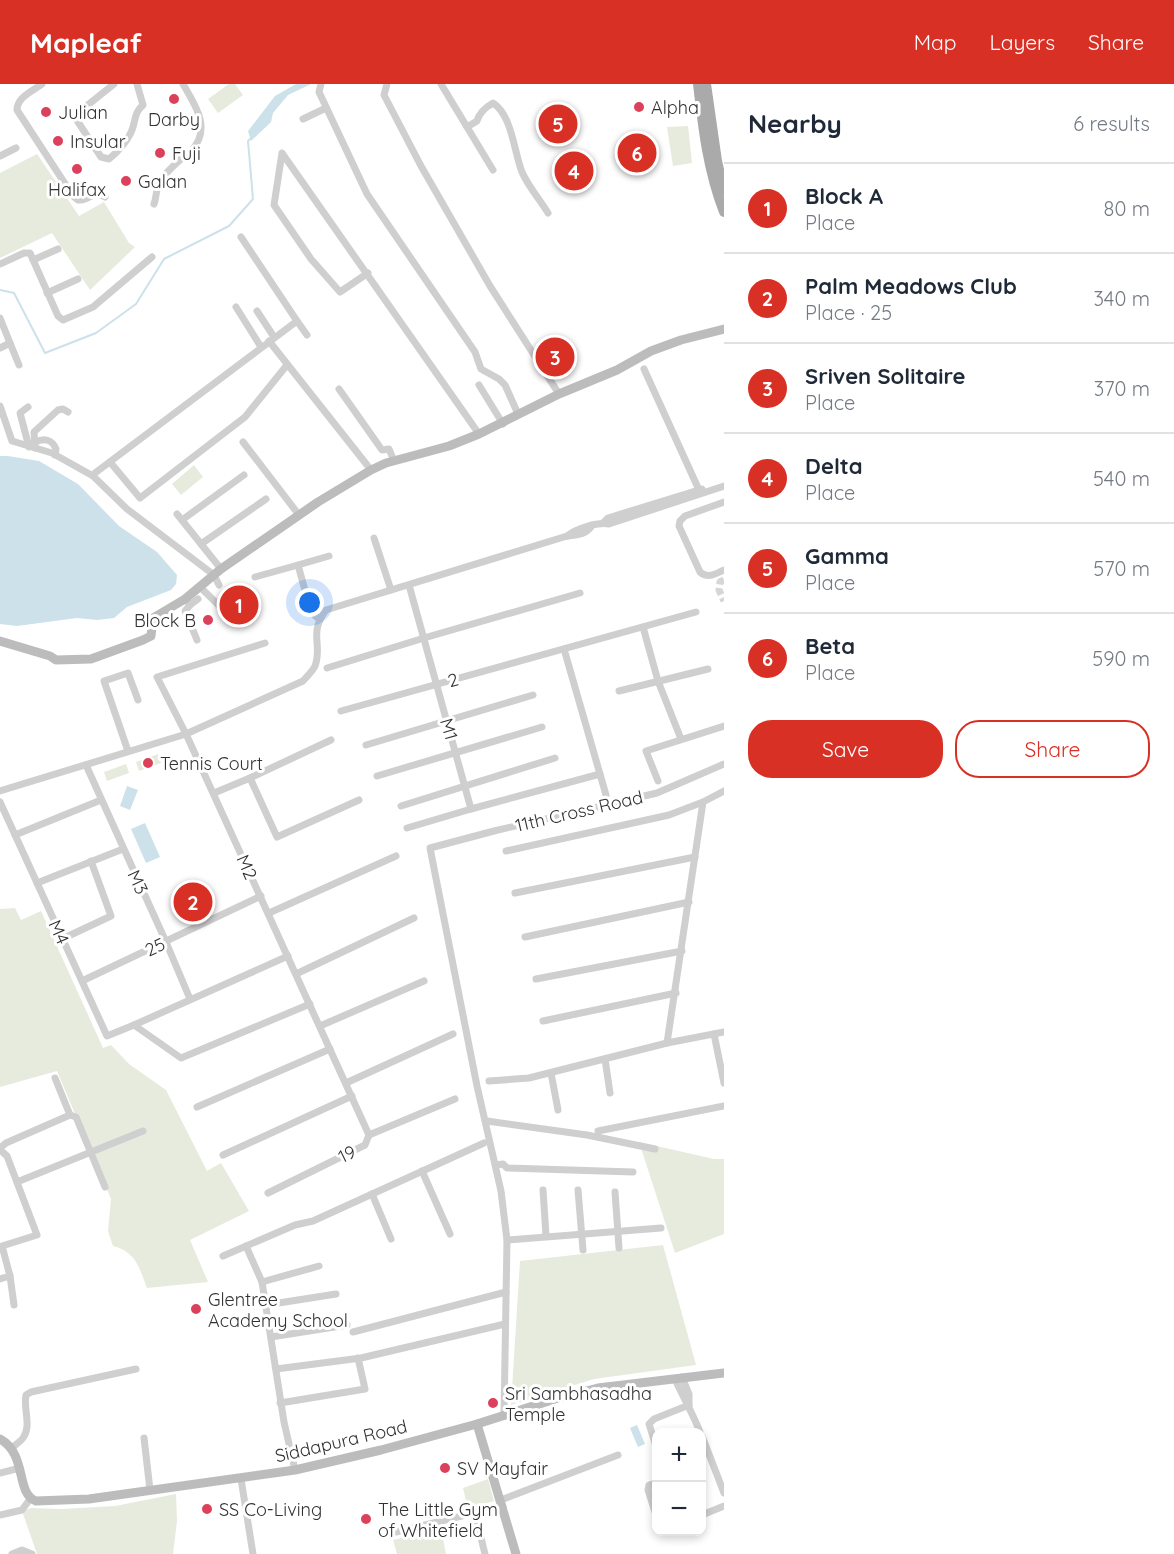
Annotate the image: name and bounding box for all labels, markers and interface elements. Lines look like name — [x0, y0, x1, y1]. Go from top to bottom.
text: Mapleaf — [30, 25, 142, 60]
text: Map — [914, 29, 957, 55]
text: Layers — [990, 29, 1055, 55]
text: Share — [1088, 29, 1144, 55]
marker: Darby — [167, 92, 181, 106]
place label: Alpha — [651, 96, 699, 119]
marker: Alpha — [632, 100, 646, 114]
place label: Julian — [58, 101, 108, 124]
pin: 5 — [538, 102, 578, 147]
marker: Julian — [39, 105, 53, 119]
text: Nearby — [748, 107, 842, 140]
place label: Darby — [148, 108, 200, 131]
text: 6 results — [1073, 111, 1150, 136]
place label: Insular — [70, 130, 126, 153]
pin: 6 — [618, 130, 656, 176]
marker: Insular — [51, 134, 65, 148]
place label: Fuji — [172, 142, 201, 165]
marker: Fuji — [153, 146, 167, 160]
pin: 4 — [554, 148, 594, 194]
marker: Halifax — [70, 162, 84, 176]
place label: Galan — [138, 170, 187, 193]
marker: Galan — [119, 174, 133, 188]
place label: Halifax — [48, 178, 106, 201]
text: Block A — [805, 182, 883, 210]
text: 1 — [764, 196, 771, 221]
text: 80 m — [1104, 196, 1150, 221]
text: Place — [805, 210, 855, 235]
text: Palm Meadows Club — [805, 272, 1017, 300]
text: 2 — [762, 286, 773, 311]
text: 340 m — [1093, 286, 1150, 311]
text: Place · 25 — [805, 300, 892, 325]
pin: 3 — [536, 334, 574, 380]
text: Sriven Solitaire — [805, 362, 965, 390]
text: 3 — [762, 376, 773, 401]
text: 370 m — [1094, 376, 1150, 401]
text: Place — [805, 390, 855, 415]
text: Delta — [805, 452, 863, 480]
text: 4 — [762, 466, 773, 491]
text: 540 m — [1093, 466, 1150, 491]
text: Place — [805, 480, 855, 505]
text: Gamma — [805, 542, 889, 570]
text: 5 — [762, 556, 773, 581]
text: 570 m — [1093, 556, 1150, 581]
text: Place — [805, 570, 855, 595]
pin: 1 — [220, 582, 258, 628]
your location — [295, 588, 324, 617]
place label: Block B — [134, 609, 196, 632]
marker: Block B — [201, 613, 215, 627]
text: Beta — [805, 632, 855, 660]
text: 6 — [762, 646, 773, 671]
text: 590 m — [1092, 646, 1150, 671]
text: Place — [805, 660, 855, 685]
street label: 2 — [445, 668, 461, 692]
street label: M1 — [435, 715, 463, 743]
button: Save — [748, 720, 943, 778]
button: Share — [955, 720, 1150, 778]
place label: Tennis Court — [160, 752, 263, 775]
marker: Tennis Court — [141, 756, 155, 770]
street label: 11th Cross Road — [513, 785, 645, 837]
street label: M2 — [231, 851, 263, 883]
street label: M3 — [122, 866, 154, 898]
pin: 2 — [174, 880, 212, 924]
street label: M4 — [44, 916, 74, 948]
street label: 25 — [141, 932, 169, 962]
street label: 19 — [334, 1140, 360, 1168]
place label: Glentree Academy School — [208, 1288, 348, 1332]
marker: Glentree Academy School — [189, 1302, 203, 1316]
place label: Sri Sambhasadha Temple — [505, 1382, 652, 1426]
marker: Sri Sambhasadha Temple — [486, 1396, 500, 1410]
street label: Siddapura Road — [273, 1415, 409, 1467]
map controls — [652, 1428, 706, 1536]
button: + — [652, 1428, 706, 1482]
place label: SV Mayfair — [457, 1457, 548, 1480]
marker: SV Mayfair — [438, 1461, 452, 1475]
button: − — [652, 1482, 706, 1536]
place label: SS Co-Living — [219, 1498, 322, 1521]
place label: The Little Gym of Whitefield — [378, 1498, 498, 1542]
marker: SS Co-Living — [200, 1502, 214, 1516]
marker: The Little Gym of Whitefield — [359, 1512, 373, 1526]

